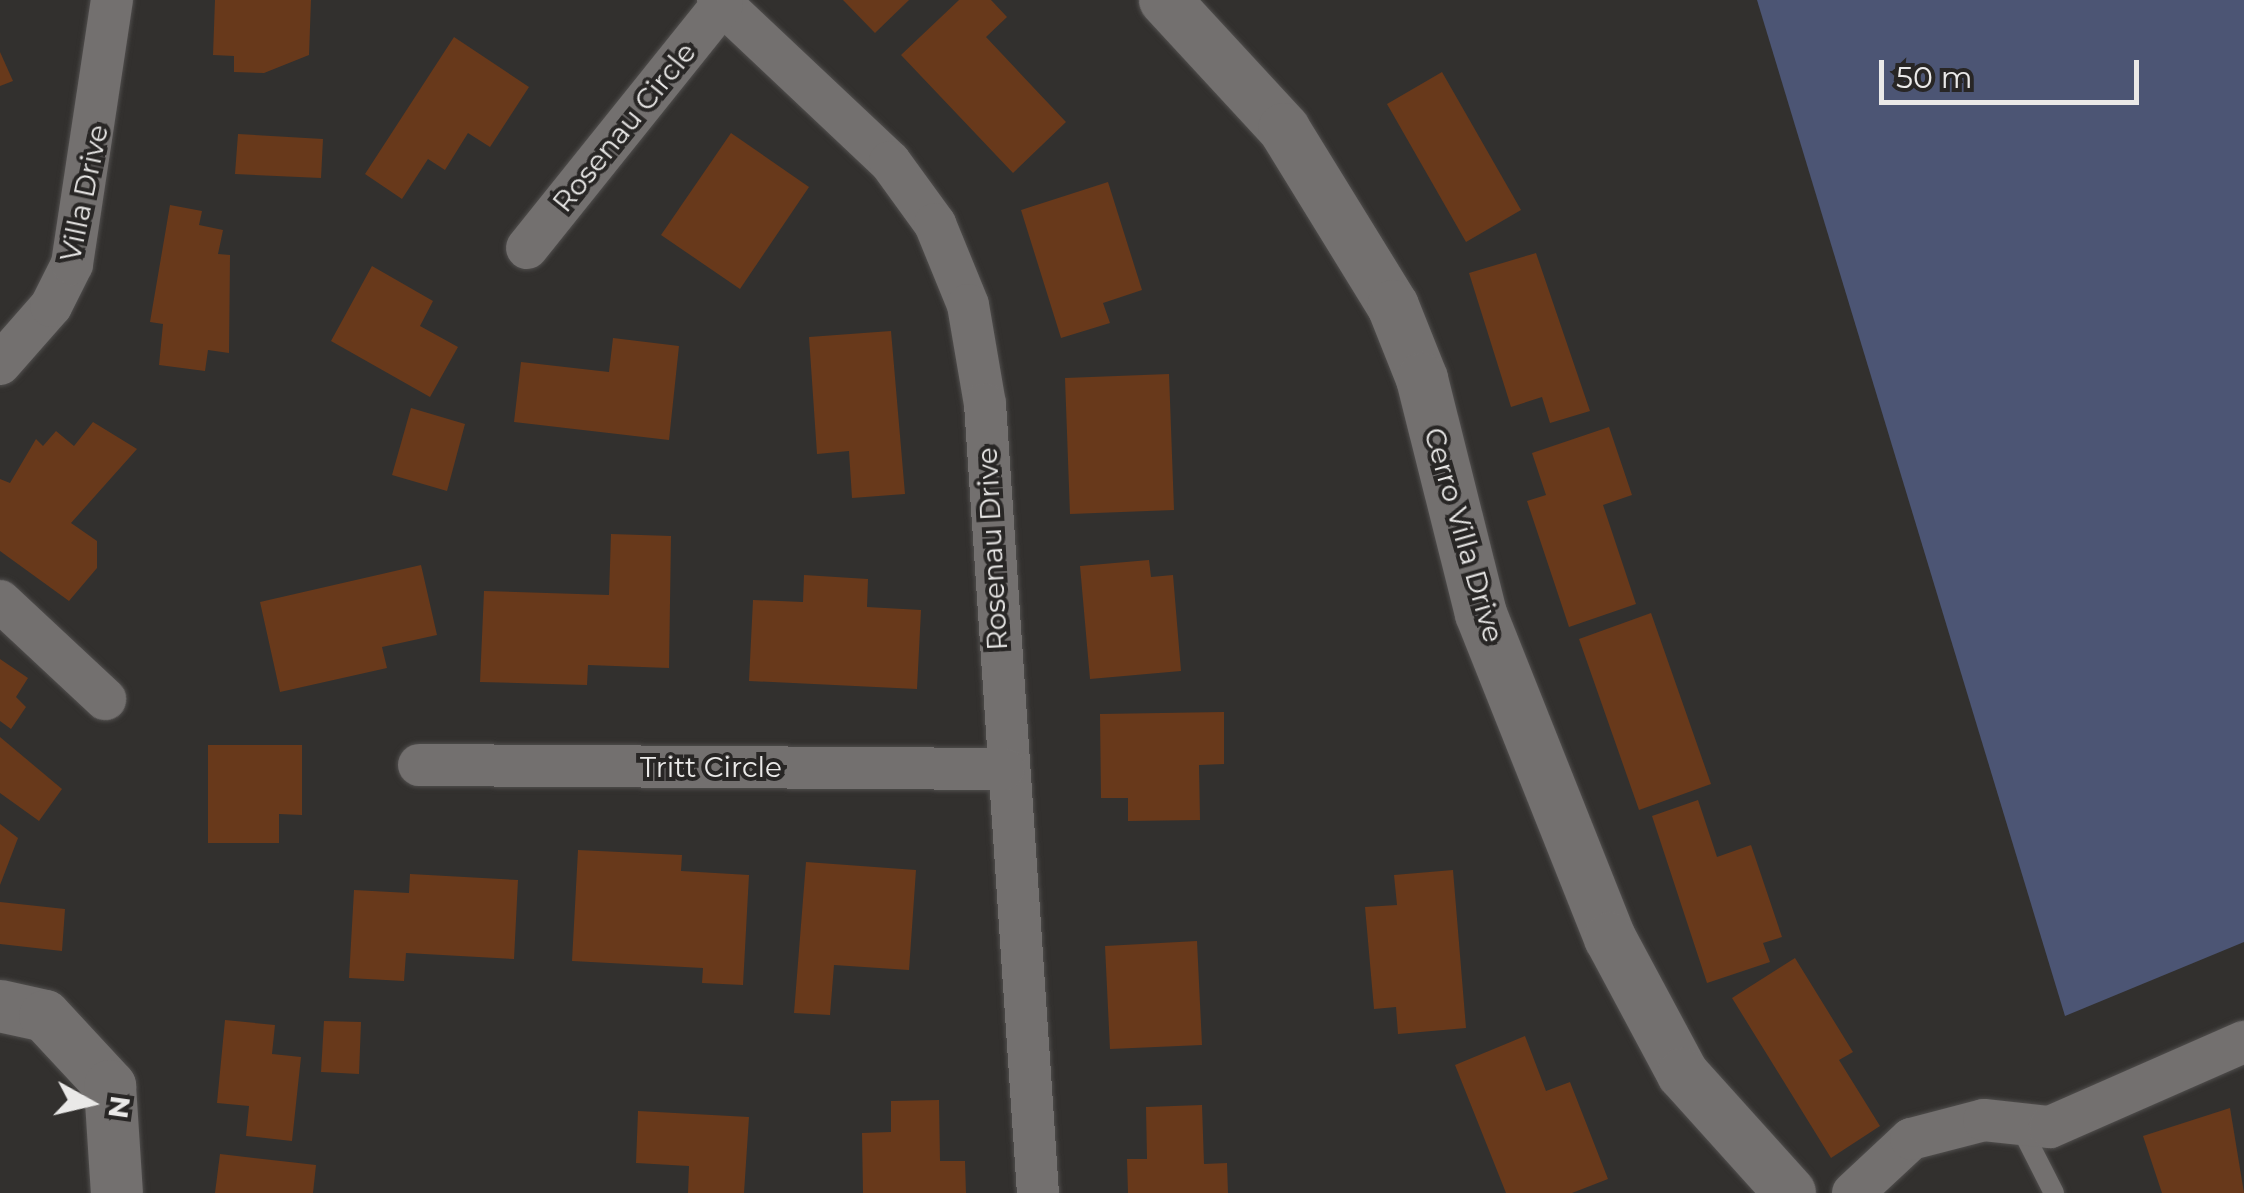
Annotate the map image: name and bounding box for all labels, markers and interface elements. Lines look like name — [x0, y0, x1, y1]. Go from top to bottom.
street label: Rosenau Circle — [545, 36, 703, 218]
scale bar — [1884, 40, 2144, 102]
text: 50 m — [1896, 59, 1973, 96]
street label: Villa Drive — [53, 122, 115, 264]
street label: Cerro Villa Drive — [1417, 424, 1511, 646]
street label: Rosenau Drive — [970, 447, 1014, 651]
street label: Tritt Circle — [640, 750, 782, 784]
north arrow — [40, 1053, 140, 1153]
text: N — [101, 1094, 138, 1121]

